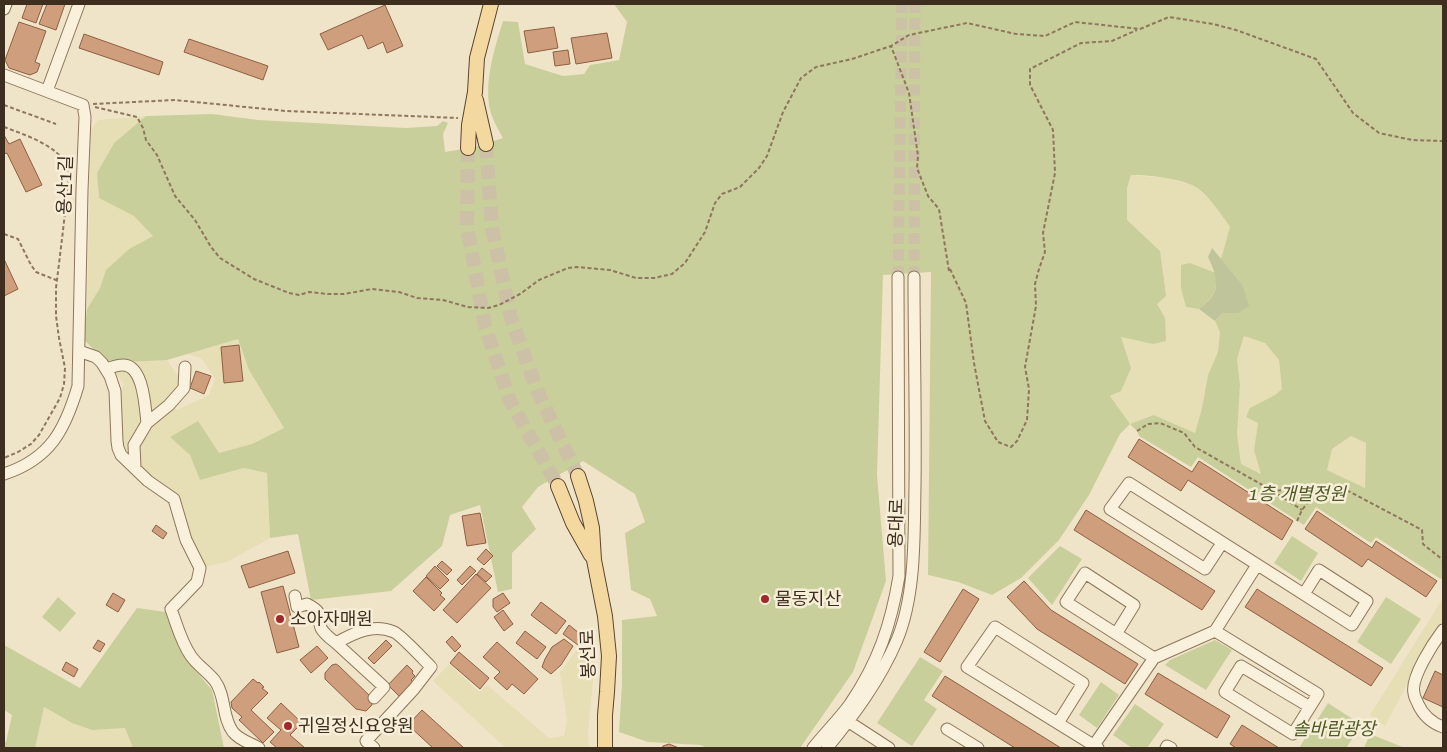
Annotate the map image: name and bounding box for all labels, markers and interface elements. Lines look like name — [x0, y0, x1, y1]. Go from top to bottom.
street label: 용산1길 — [53, 155, 76, 215]
park label: 1층 개별정원 — [1248, 483, 1347, 504]
street label: 용대로 — [884, 498, 907, 548]
place label: 물동지산 — [775, 588, 841, 609]
marker: 물동지산 — [759, 593, 771, 605]
place label: 소아자매원 — [290, 608, 373, 629]
marker: 소아자매원 — [274, 613, 286, 625]
street label: 봉선로 — [576, 629, 599, 679]
place label: 귀일정신요양원 — [298, 715, 414, 736]
park label: 솔바람광장 — [1293, 718, 1378, 739]
marker: 귀일정신요양원 — [282, 720, 294, 732]

